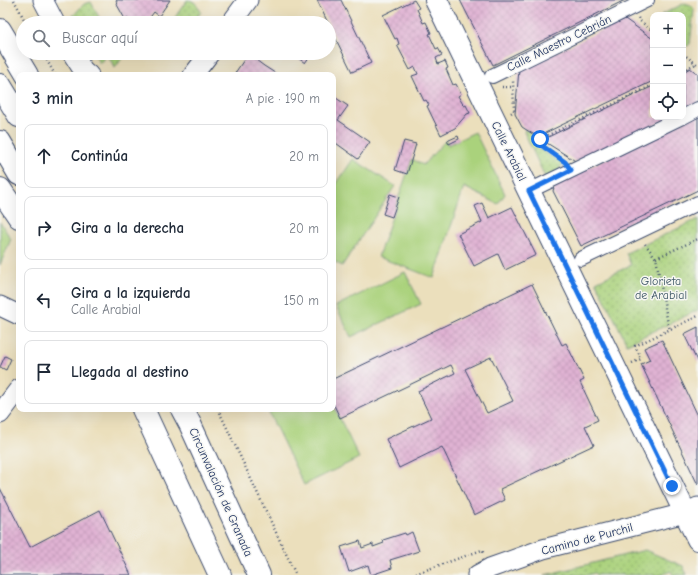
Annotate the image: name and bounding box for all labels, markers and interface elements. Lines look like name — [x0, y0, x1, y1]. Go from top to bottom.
street label: Calle Maestro Cebrián — [504, 12, 614, 74]
map controls — [650, 12, 686, 120]
button: + — [650, 12, 686, 48]
search box — [16, 16, 336, 60]
icon: search — [30, 27, 52, 49]
text: Buscar aquí — [62, 29, 138, 47]
button: − — [650, 48, 686, 84]
button: locate — [650, 84, 686, 120]
text: 3 min — [32, 89, 73, 108]
text: A pie · 190 m — [246, 91, 320, 106]
street label: Calle Arabial — [489, 119, 529, 183]
route start — [531, 130, 549, 148]
icon: ahead — [33, 145, 55, 167]
text: Continúa — [71, 147, 128, 165]
text: 20 m — [289, 149, 319, 164]
icon: right — [33, 217, 55, 239]
text: Gira a la derecha — [71, 219, 184, 237]
text: 20 m — [289, 221, 319, 236]
park label: Glorieta de Arabial — [635, 274, 687, 302]
text: Gira a la izquierda — [71, 284, 191, 302]
icon: left — [33, 289, 55, 311]
text: 150 m — [284, 293, 319, 308]
text: Calle Arabial — [71, 302, 141, 317]
icon: arrive — [33, 361, 55, 383]
text: Llegada al destino — [71, 363, 189, 381]
street label: Circunvalación de Granada — [186, 425, 256, 559]
route end — [663, 477, 681, 495]
street label: Camino de Purchil — [540, 520, 634, 558]

